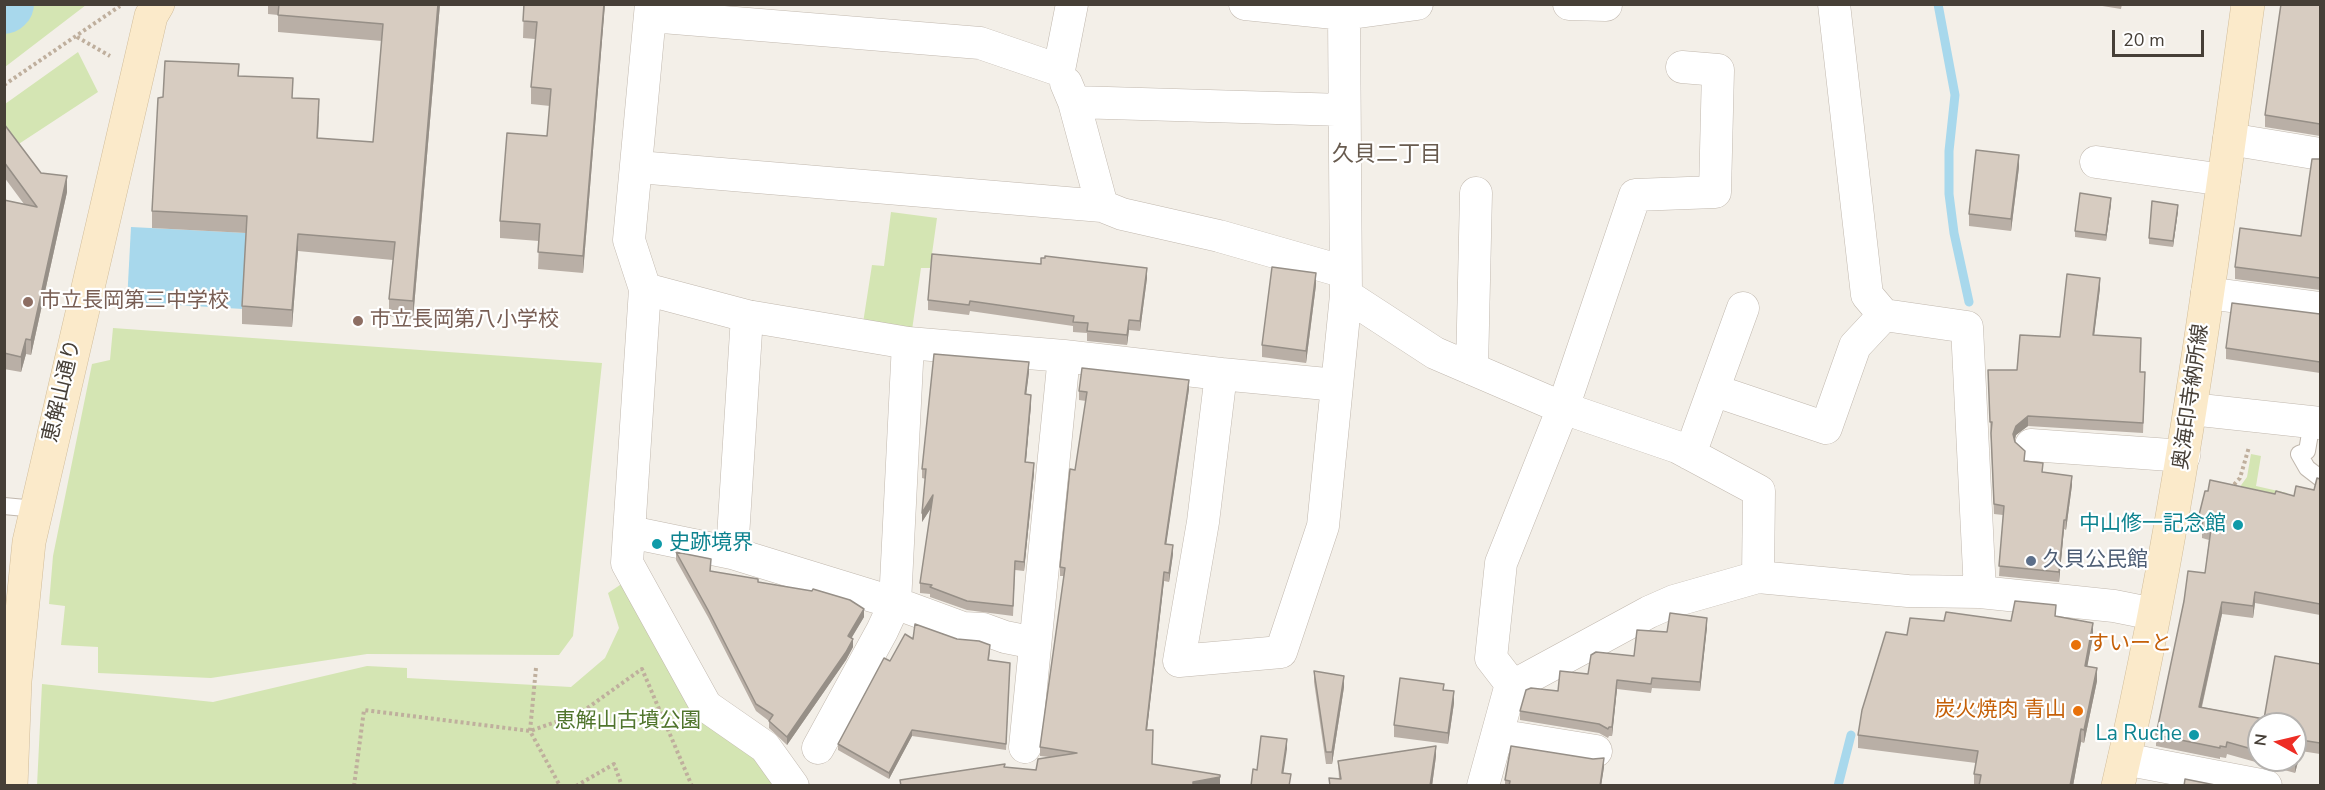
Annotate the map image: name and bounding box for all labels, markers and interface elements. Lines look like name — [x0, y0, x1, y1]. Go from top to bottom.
scale bar — [2115, 18, 2206, 56]
text: 20 m — [2123, 28, 2165, 52]
district label: 久貝二丁目 — [1332, 143, 1442, 169]
place label: 市立長岡第三中学校 — [40, 289, 229, 315]
marker: 市立長岡第三中学校 — [21, 295, 35, 309]
place label: 市立長岡第八小学校 — [370, 308, 559, 334]
marker: 市立長岡第八小学校 — [351, 314, 365, 328]
street label: 奥海印寺納所線 — [2169, 322, 2215, 472]
street label: 恵解山通り — [39, 337, 87, 445]
place label: 中山修一記念館 — [2079, 512, 2226, 538]
marker: 中山修一記念館 — [2231, 518, 2245, 532]
place label: 史跡境界 — [669, 531, 753, 557]
marker: 史跡境界 — [650, 537, 664, 551]
place label: 久貝公民館 — [2043, 548, 2148, 574]
marker: 久貝公民館 — [2024, 554, 2038, 568]
place label: すいーと — [2088, 632, 2172, 658]
marker: すいーと — [2069, 638, 2083, 652]
place label: 炭火焼肉 青山 — [1935, 698, 2066, 724]
marker: 炭火焼肉 青山 — [2071, 704, 2085, 718]
park label: 恵解山古墳公園 — [555, 709, 701, 735]
north arrow — [2247, 712, 2307, 772]
place label: La Ruche — [2095, 722, 2182, 748]
marker: La Ruche — [2187, 728, 2201, 742]
text: N — [2249, 732, 2273, 747]

